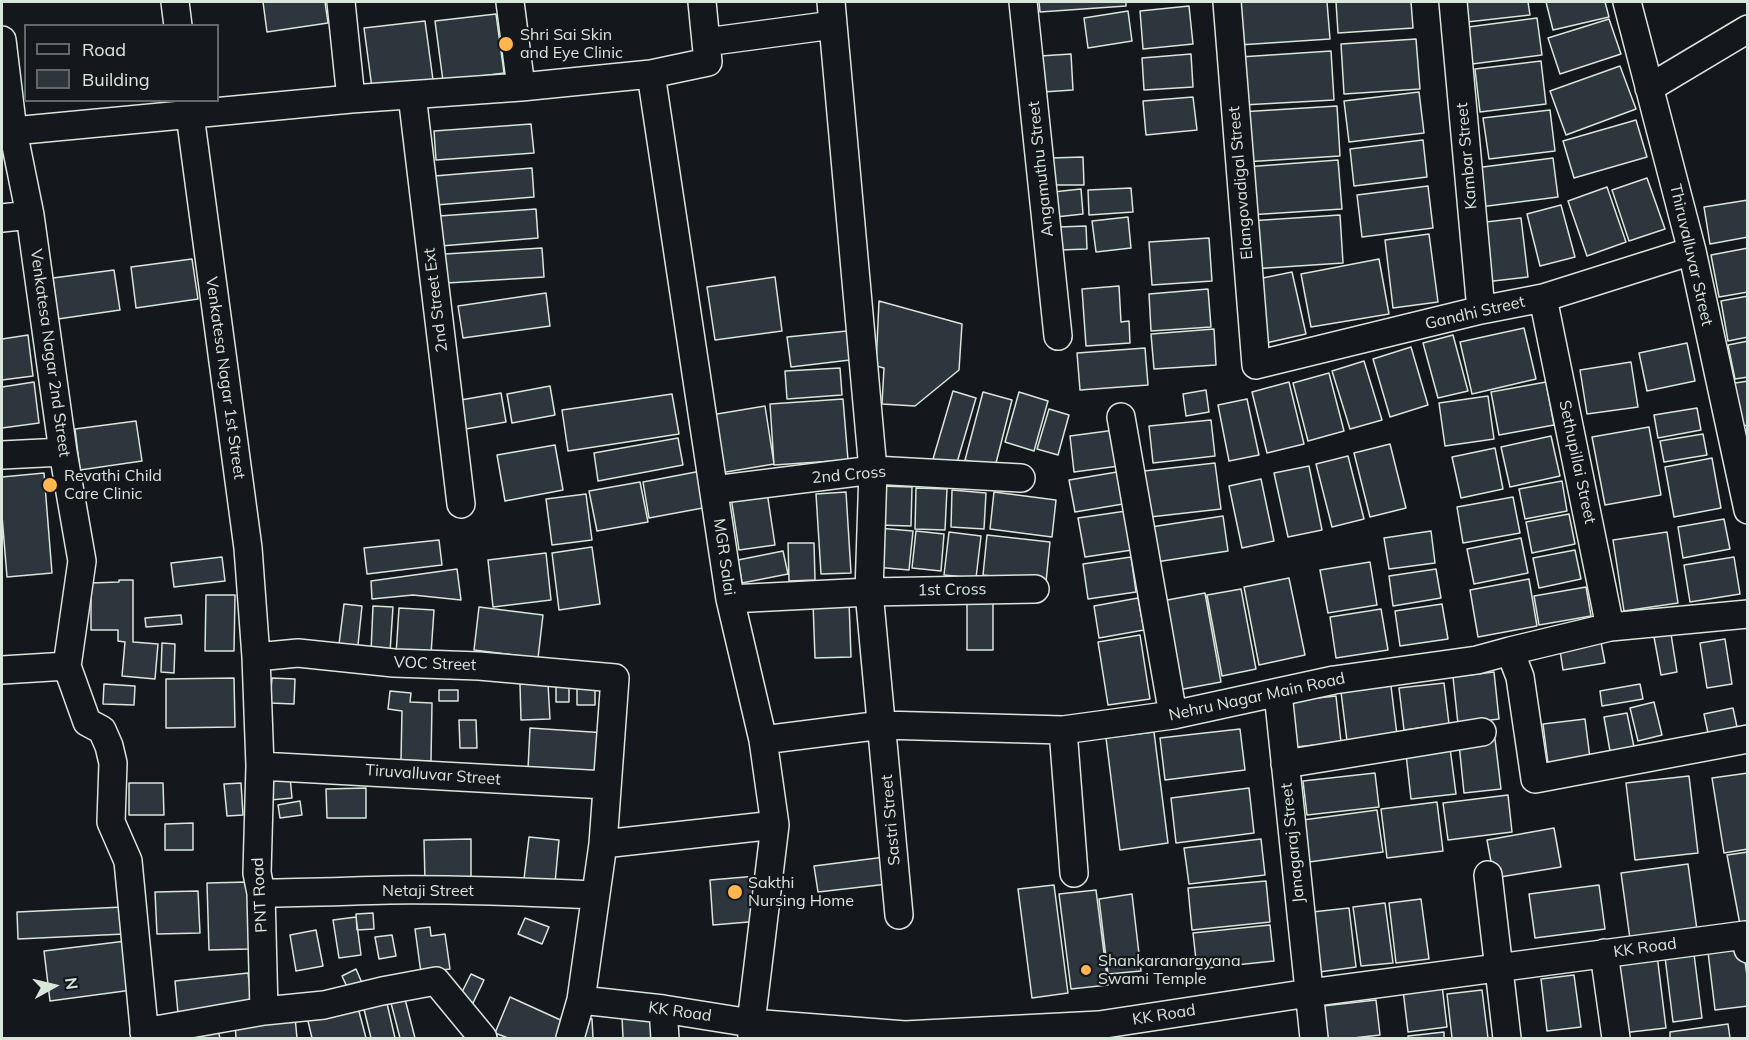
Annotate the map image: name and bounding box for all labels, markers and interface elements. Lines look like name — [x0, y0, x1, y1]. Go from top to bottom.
legend — [24, 24, 219, 102]
place label: Shri Sai Skin and Eye Clinic — [520, 25, 623, 63]
marker: Shri Sai Skin and Eye Clinic — [497, 35, 515, 53]
text: Road — [82, 38, 126, 61]
text: Building — [82, 68, 150, 91]
street label: Angamuthu Street — [1024, 100, 1058, 238]
street label: Kambar Street — [1453, 102, 1481, 210]
street label: Elangovadigal Street — [1225, 106, 1257, 260]
street label: Thiruvalluvar Street — [1665, 182, 1717, 328]
street label: 2nd Street Ext — [420, 247, 452, 353]
street label: Venkatesa Nagar 2nd Street — [26, 248, 74, 458]
street label: Venkatesa Nagar 1st Street — [201, 276, 249, 480]
street label: Gandhi Street — [1423, 292, 1527, 334]
street label: Sethupillai Street — [1555, 399, 1599, 525]
street label: 2nd Cross — [811, 462, 887, 488]
place label: Revathi Child Care Clinic — [64, 466, 162, 504]
marker: Revathi Child Care Clinic — [41, 476, 59, 494]
street label: MGR Salai — [709, 517, 739, 597]
street label: 1st Cross — [917, 580, 987, 600]
street label: VOC Street — [393, 653, 477, 675]
street label: Nehru Nagar Main Road — [1167, 669, 1347, 725]
street label: Tiruvalluvar Street — [365, 761, 501, 789]
street label: Sastri Street — [877, 774, 905, 866]
street label: Janagaraj Street — [1277, 782, 1309, 904]
street label: PNT Road — [248, 857, 272, 933]
place label: Sakthi Nursing Home — [748, 873, 854, 911]
street label: Netaji Street — [382, 881, 474, 901]
marker: Sakthi Nursing Home — [726, 883, 744, 901]
street label: KK Road — [1612, 934, 1678, 962]
place label: Shankaranarayana Swami Temple — [1098, 951, 1241, 989]
north arrow — [24, 956, 84, 1016]
marker: Shankaranarayana Swami Temple — [1079, 963, 1093, 977]
text: N — [61, 976, 83, 991]
street label: KK Road — [647, 998, 713, 1026]
street label: KK Road — [1131, 1001, 1197, 1029]

